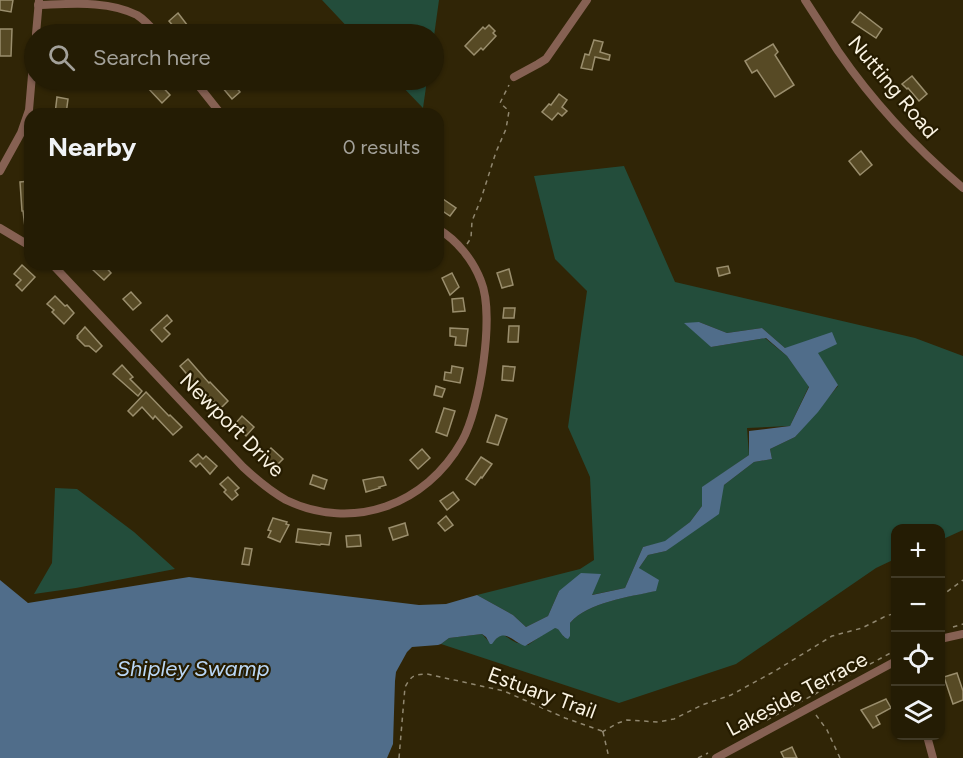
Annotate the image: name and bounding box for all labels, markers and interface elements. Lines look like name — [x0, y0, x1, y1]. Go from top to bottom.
search box — [24, 24, 444, 90]
street label: Nutting Road — [843, 30, 944, 143]
icon: search — [45, 41, 78, 74]
text: Search here — [93, 44, 211, 71]
text: Nearby — [48, 131, 136, 163]
text: 0 results — [343, 135, 420, 159]
street label: Newport Drive — [175, 367, 290, 482]
map controls — [891, 524, 945, 740]
button: + — [891, 524, 945, 578]
button: − — [891, 578, 945, 632]
button: locate — [891, 632, 945, 686]
street label: Lakeside Terrace — [722, 646, 872, 741]
water label: Shipley Swamp — [116, 655, 270, 682]
street label: Estuary Trail — [484, 661, 600, 724]
button: layers — [891, 686, 945, 740]

